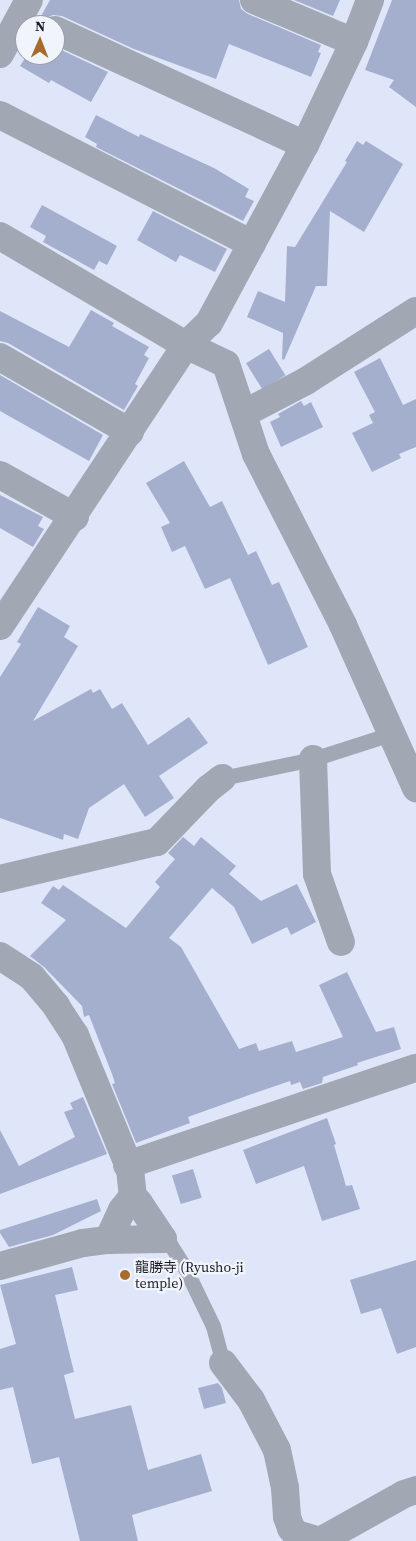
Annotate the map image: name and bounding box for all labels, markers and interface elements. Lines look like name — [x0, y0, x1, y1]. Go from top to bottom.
north arrow — [15, 15, 65, 65]
text: N — [35, 16, 46, 36]
place label: 龍勝寺 (Ryusho-ji temple) — [135, 1259, 244, 1292]
marker: 龍勝寺 (Ryusho-ji temple) — [119, 1269, 131, 1281]

